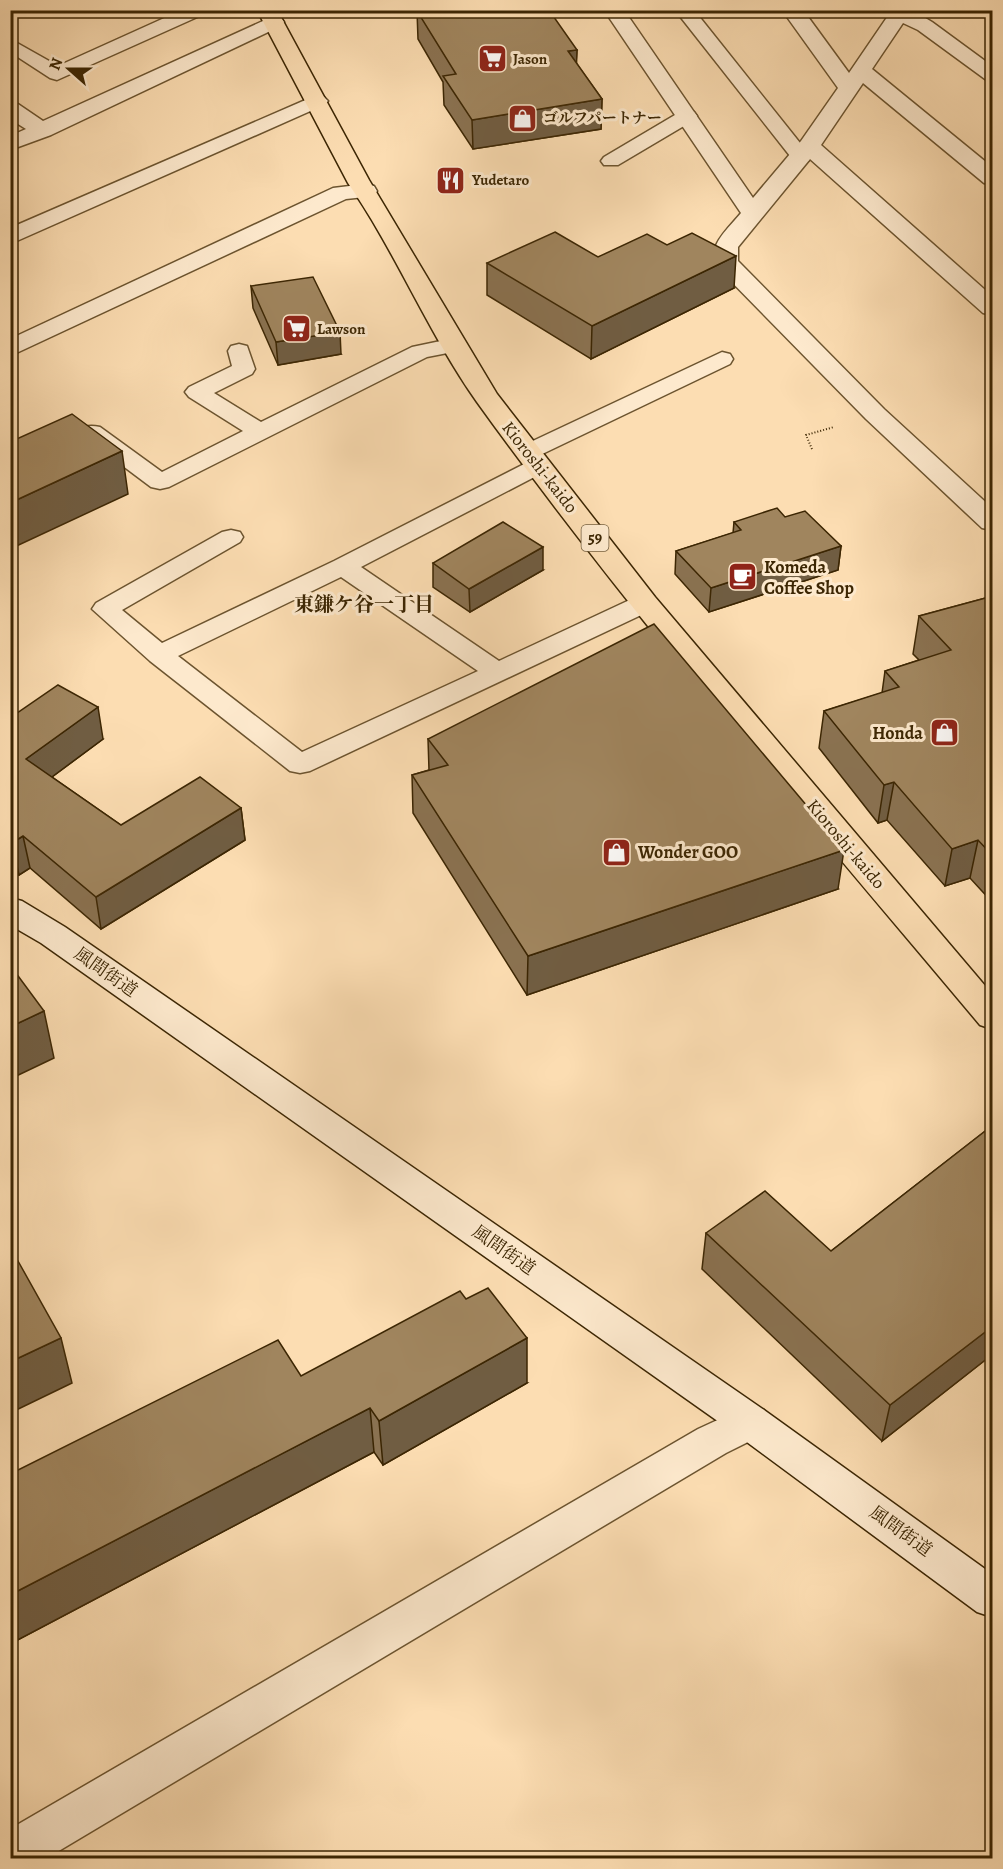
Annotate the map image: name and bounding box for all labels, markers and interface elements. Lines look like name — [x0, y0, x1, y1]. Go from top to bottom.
north arrow — [39, 39, 99, 99]
supermarket icon: Jason — [476, 43, 508, 75]
place label: Jason — [513, 49, 548, 69]
text: N — [44, 54, 68, 73]
shop icon: ゴルフパートナー — [506, 102, 538, 134]
place label: ゴルフパートナー — [543, 108, 662, 128]
restaurant icon: Yudetaro — [435, 164, 467, 196]
place label: Yudetaro — [471, 170, 530, 190]
supermarket icon: Lawson — [280, 313, 312, 345]
place label: Lawson — [317, 319, 366, 339]
street label: Kioroshi-kaido — [497, 416, 583, 518]
road number: 59 — [582, 525, 608, 551]
place label: Komeda Coffee Shop — [764, 555, 854, 600]
cafe icon: Komeda Coffee Shop — [727, 561, 759, 593]
district label: 東鎌ケ谷一丁目 — [294, 591, 434, 618]
shop icon: Honda — [928, 717, 960, 749]
place label: Honda — [872, 721, 923, 745]
street label: Kioroshi-kaido — [801, 794, 891, 894]
shop icon: Wonder GOO — [601, 836, 633, 868]
place label: Wonder GOO — [637, 840, 738, 864]
street label: 風間街道 — [70, 942, 142, 1002]
street label: 風間街道 — [468, 1220, 540, 1280]
street label: 風間街道 — [865, 1500, 937, 1562]

